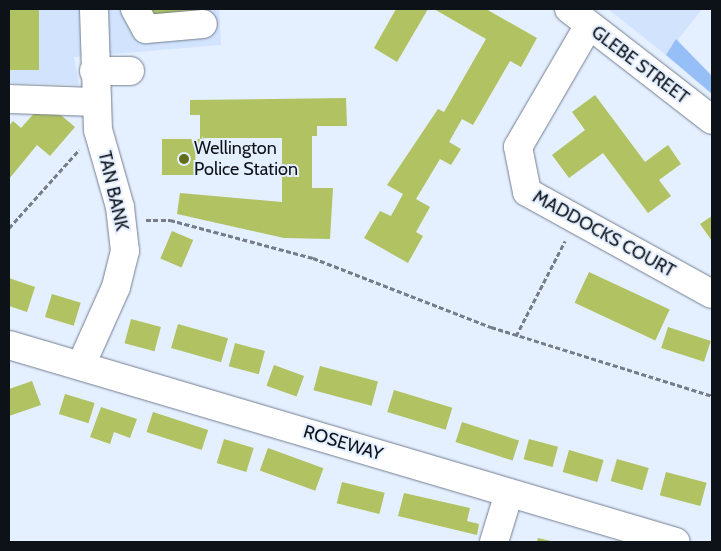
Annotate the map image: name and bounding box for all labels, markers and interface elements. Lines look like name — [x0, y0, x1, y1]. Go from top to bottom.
street label: GLEBE STREET — [587, 21, 693, 109]
place label: Wellington Police Station — [194, 138, 298, 180]
street label: TAN BANK — [93, 149, 133, 233]
marker: Wellington Police Station — [178, 153, 190, 165]
street label: MADDOCKS COURT — [529, 186, 679, 282]
street label: ROSEWAY — [301, 421, 385, 465]

